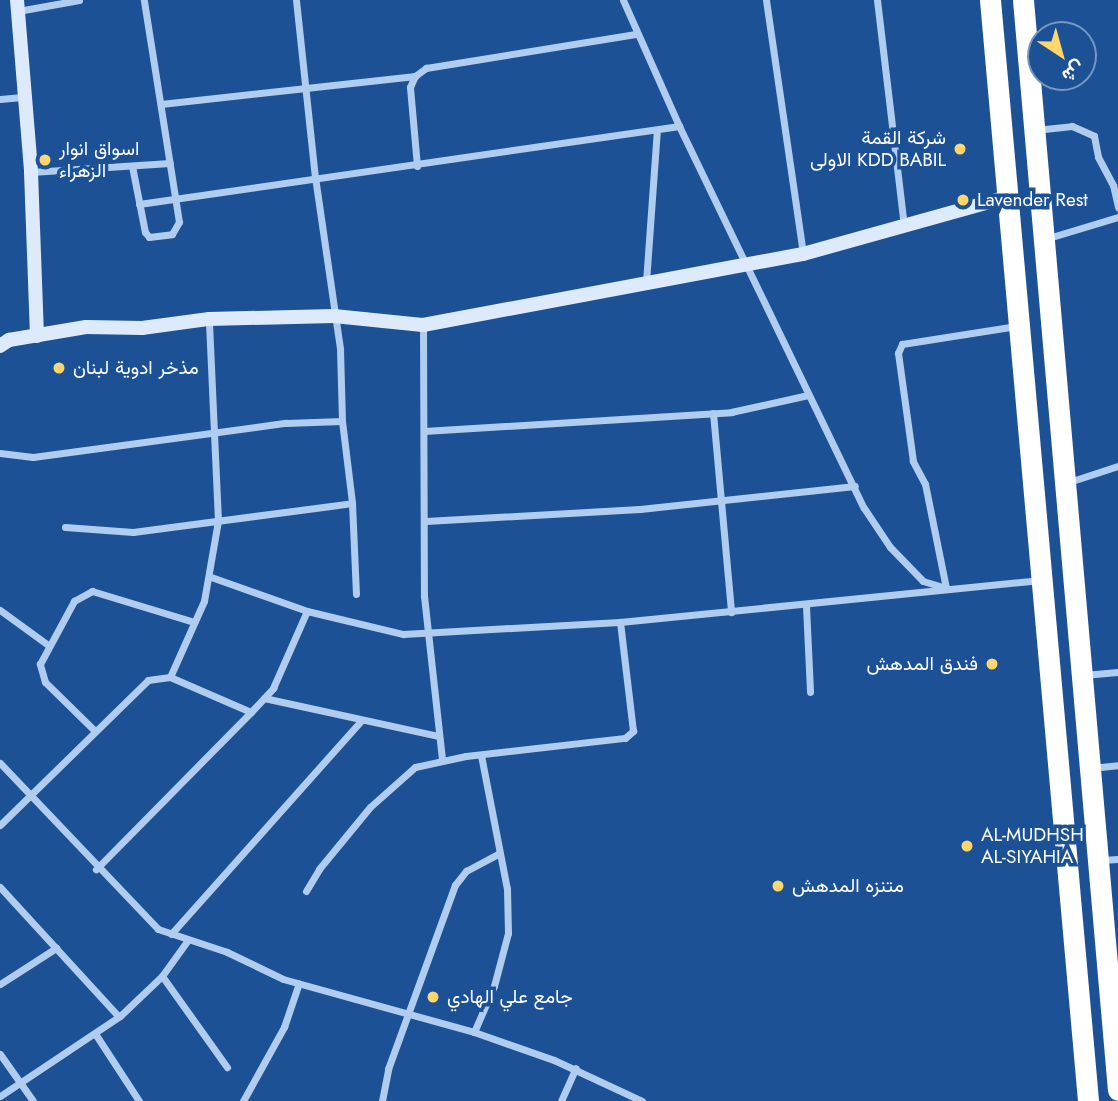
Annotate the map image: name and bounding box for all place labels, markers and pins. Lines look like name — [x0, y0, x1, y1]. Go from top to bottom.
place label: شركة القمة الاولى KDD BABIL — [810, 127, 946, 171]
place label: اسواق انوار الزهراء — [59, 138, 139, 182]
marker: شركة القمة الاولى KDD BABIL — [952, 141, 968, 157]
marker: اسواق انوار الزهراء — [37, 152, 53, 168]
place label: Lavender Rest — [977, 189, 1088, 211]
marker: Lavender Rest — [955, 192, 971, 208]
place label: مذخر ادوية لبنان — [73, 357, 199, 379]
marker: مذخر ادوية لبنان — [51, 360, 67, 376]
place label: فندق المدهش — [866, 653, 978, 675]
marker: فندق المدهش — [984, 656, 1000, 672]
place label: AL-MUDHSH AL-SIYAHIA — [981, 824, 1084, 868]
marker: AL-MUDHSH AL-SIYAHIA — [959, 838, 975, 854]
place label: متنزه المدهش — [792, 875, 904, 897]
marker: متنزه المدهش — [770, 878, 786, 894]
place label: جامع علي الهادي — [447, 986, 573, 1008]
marker: جامع علي الهادي — [425, 989, 441, 1005]

